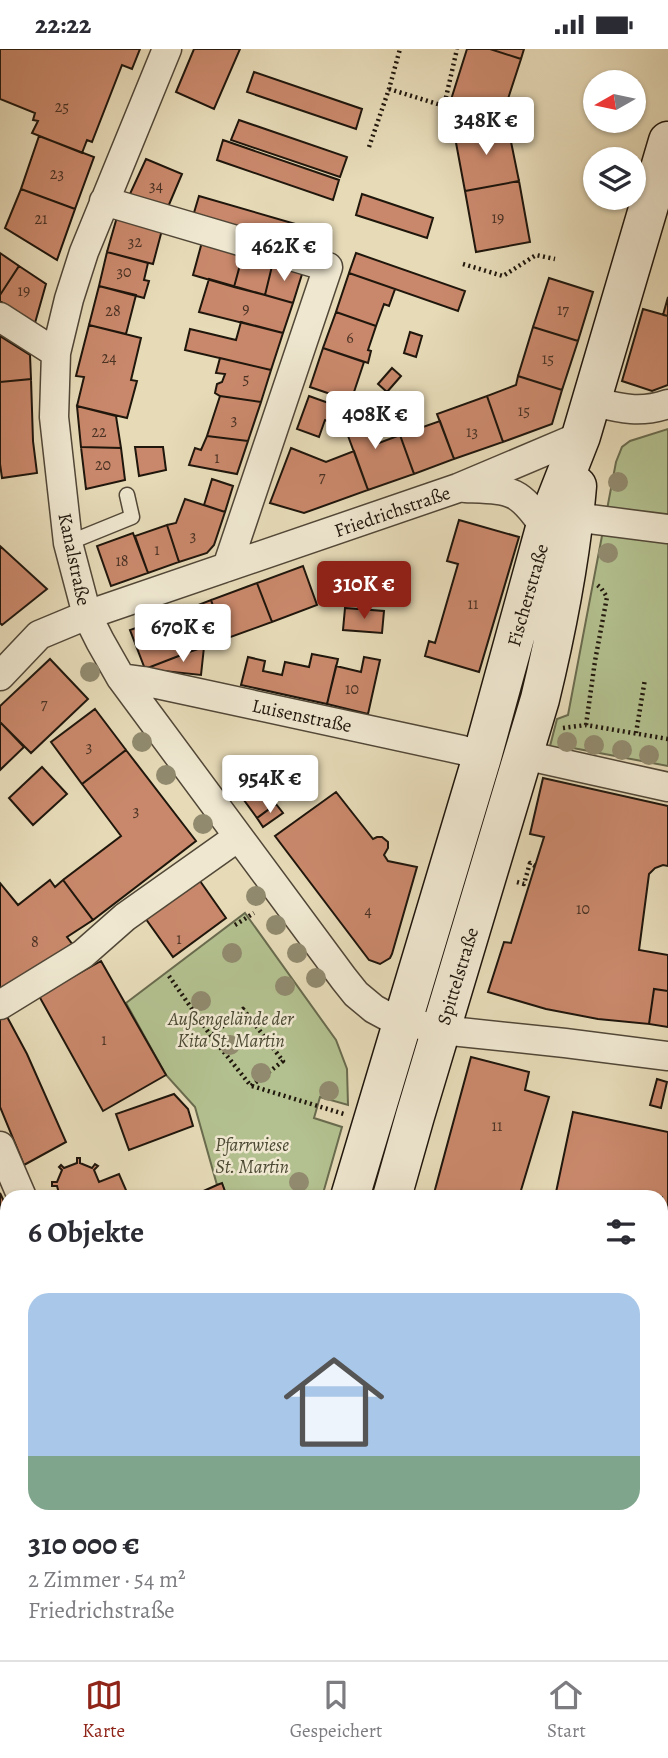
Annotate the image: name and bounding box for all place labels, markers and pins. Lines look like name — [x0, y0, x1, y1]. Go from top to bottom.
pin: 348K € — [429, 97, 543, 157]
pin: 462K € — [227, 223, 341, 283]
pin: 408K € — [318, 391, 432, 451]
pin: 310K € — [307, 561, 421, 621]
pin: 670K € — [126, 605, 240, 664]
pin: 954K € — [213, 755, 327, 815]

